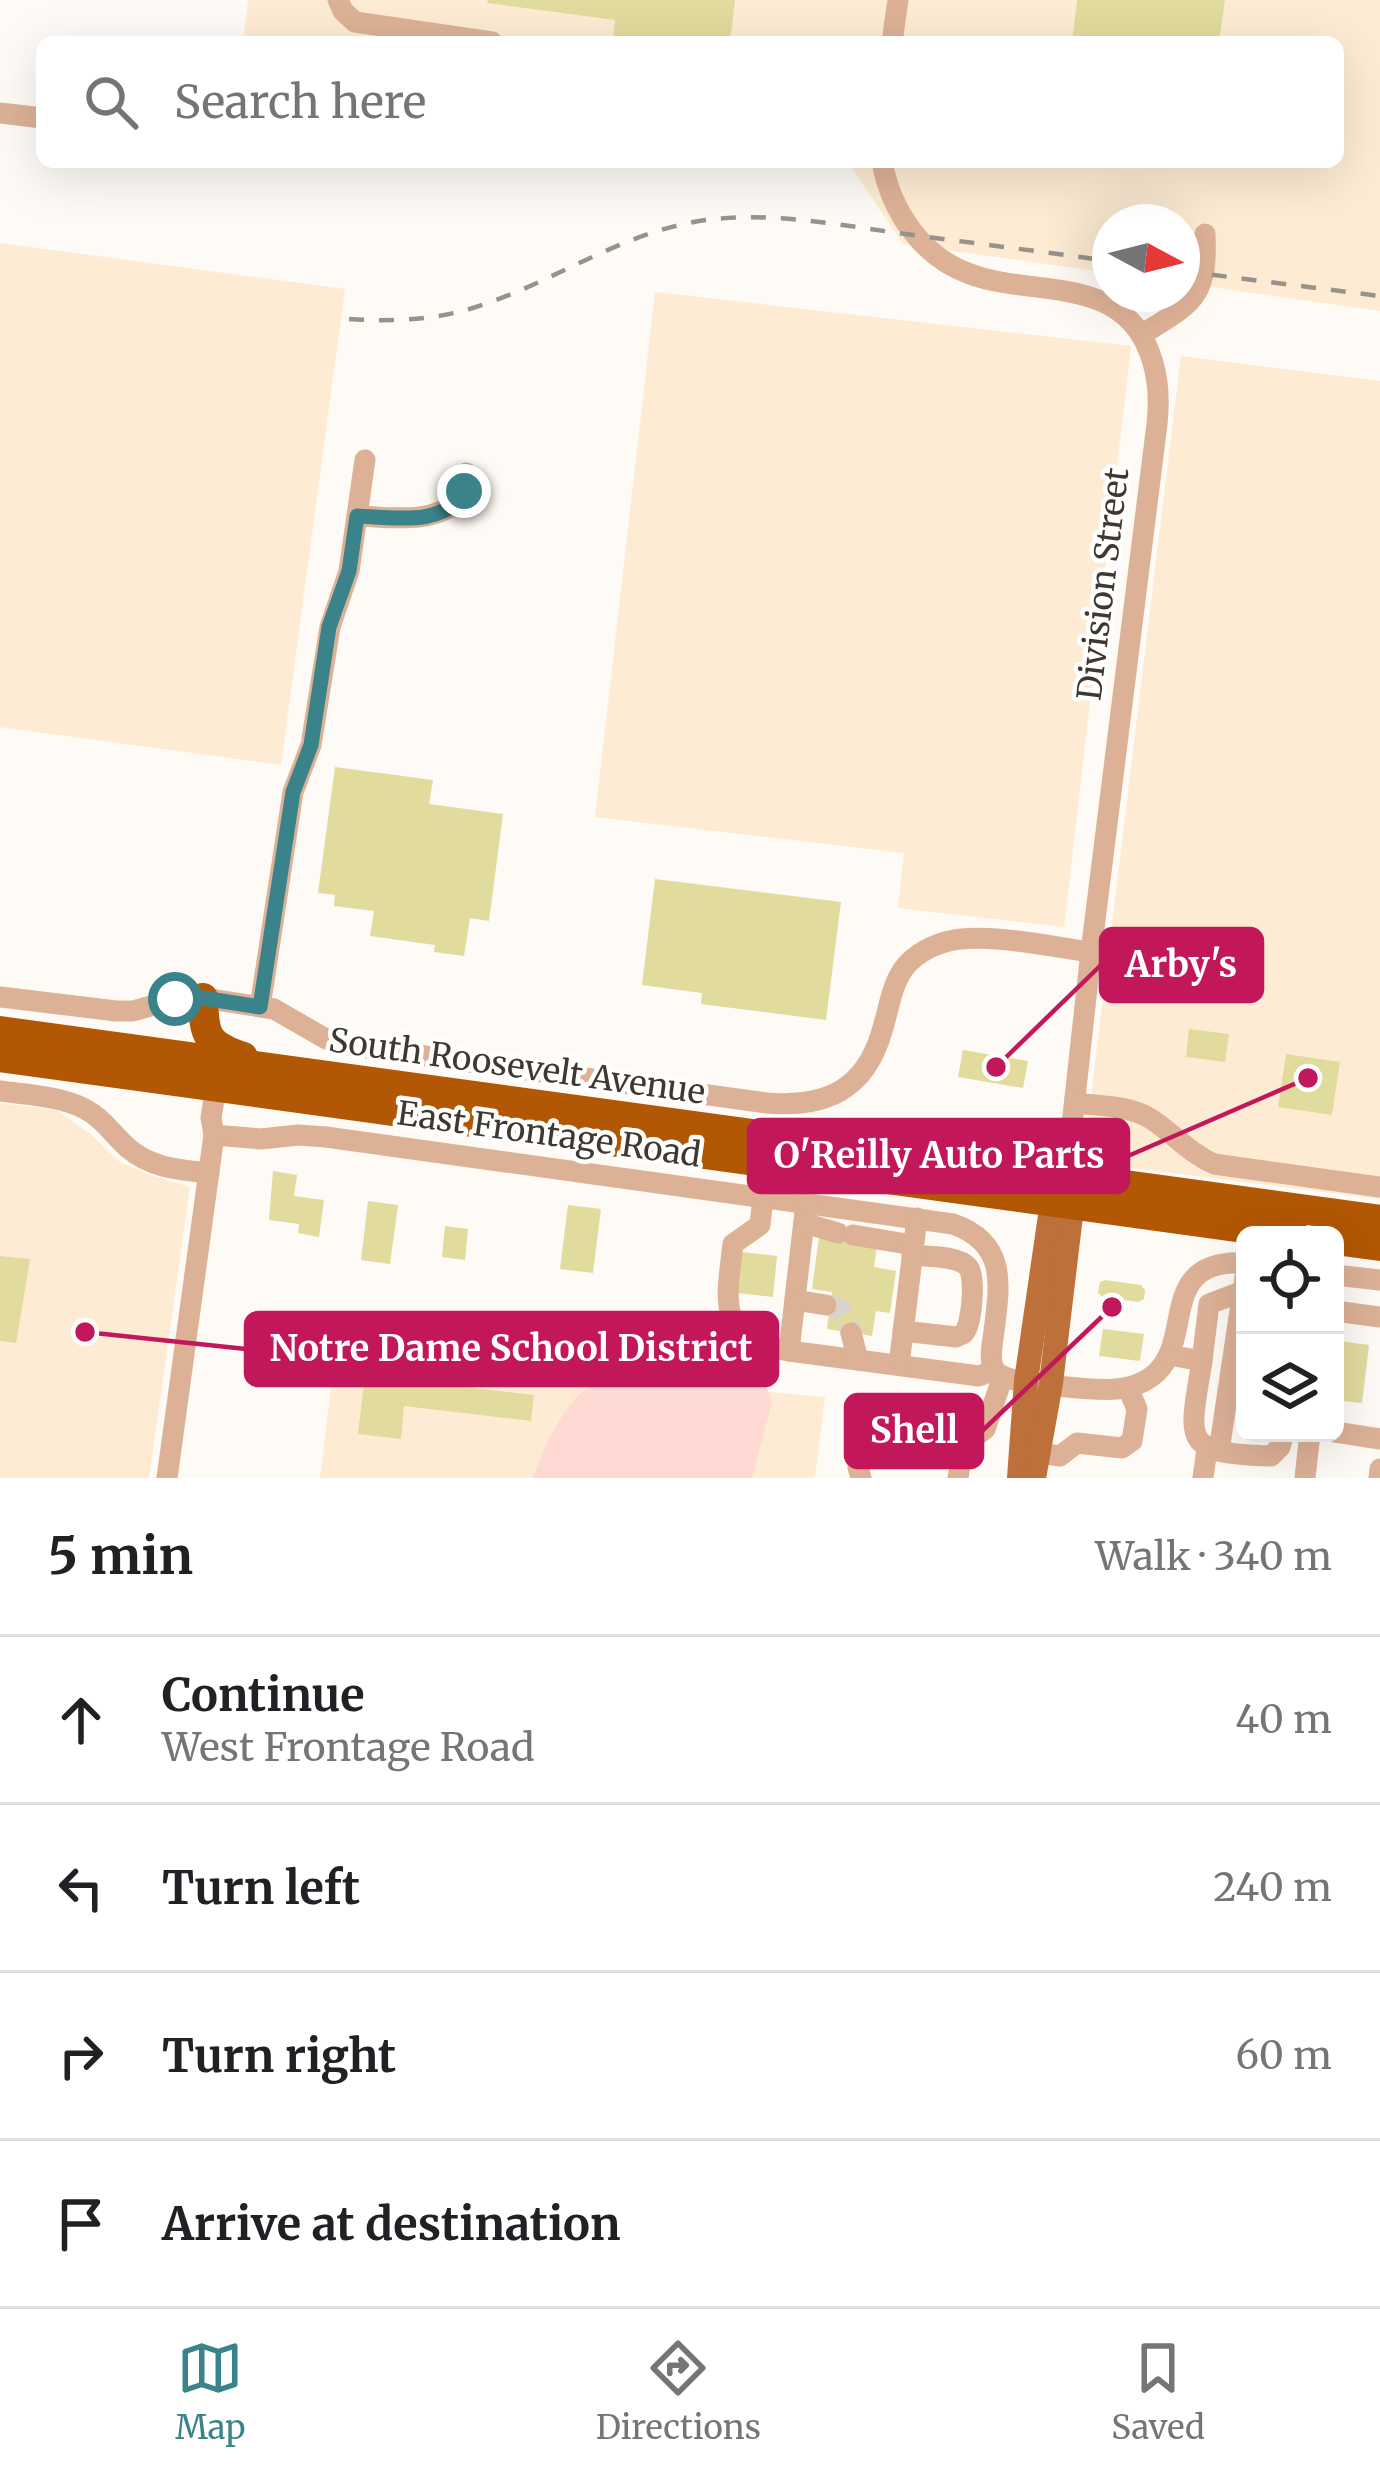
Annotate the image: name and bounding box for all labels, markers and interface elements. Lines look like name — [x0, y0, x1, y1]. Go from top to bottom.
search box — [36, 36, 1344, 168]
icon: search — [78, 69, 144, 135]
text: Search here — [174, 74, 426, 130]
north arrow — [1092, 204, 1200, 312]
route end — [437, 464, 491, 518]
street label: Division Street — [1068, 465, 1138, 703]
callout: Arby's — [1101, 929, 1262, 1001]
text: Arby's — [1124, 942, 1237, 987]
route start — [148, 972, 202, 1026]
street label: South Roosevelt Avenue — [326, 1019, 708, 1113]
street label: East Frontage Road — [395, 1092, 704, 1176]
callout: O'Reilly Auto Parts — [749, 1120, 1128, 1192]
text: O'Reilly Auto Parts — [773, 1133, 1105, 1178]
map controls — [1236, 1226, 1344, 1442]
button: locate — [1236, 1226, 1344, 1334]
callout: Notre Dame School District — [246, 1313, 777, 1385]
text: Notre Dame School District — [270, 1326, 753, 1371]
button: layers — [1236, 1334, 1344, 1442]
callout: Shell — [846, 1395, 982, 1467]
text: Shell — [870, 1408, 958, 1453]
text: 5 min — [48, 1524, 193, 1588]
text: Walk · 340 m — [1095, 1532, 1332, 1581]
text: Continue — [162, 1667, 364, 1723]
icon: ahead — [48, 1687, 114, 1753]
text: 40 m — [1235, 1695, 1332, 1744]
text: West Frontage Road — [162, 1723, 535, 1772]
icon: left — [48, 1855, 114, 1921]
text: Turn left — [162, 1860, 360, 1916]
text: 240 m — [1213, 1863, 1332, 1912]
icon: right — [48, 2023, 114, 2089]
text: Turn right — [162, 2028, 396, 2084]
text: 60 m — [1235, 2031, 1332, 2080]
icon: arrive — [48, 2191, 114, 2257]
text: Arrive at destination — [162, 2196, 620, 2252]
tab: Map — [175, 2335, 246, 2448]
tab: Directions — [596, 2335, 761, 2448]
tab: Saved — [1111, 2335, 1205, 2448]

